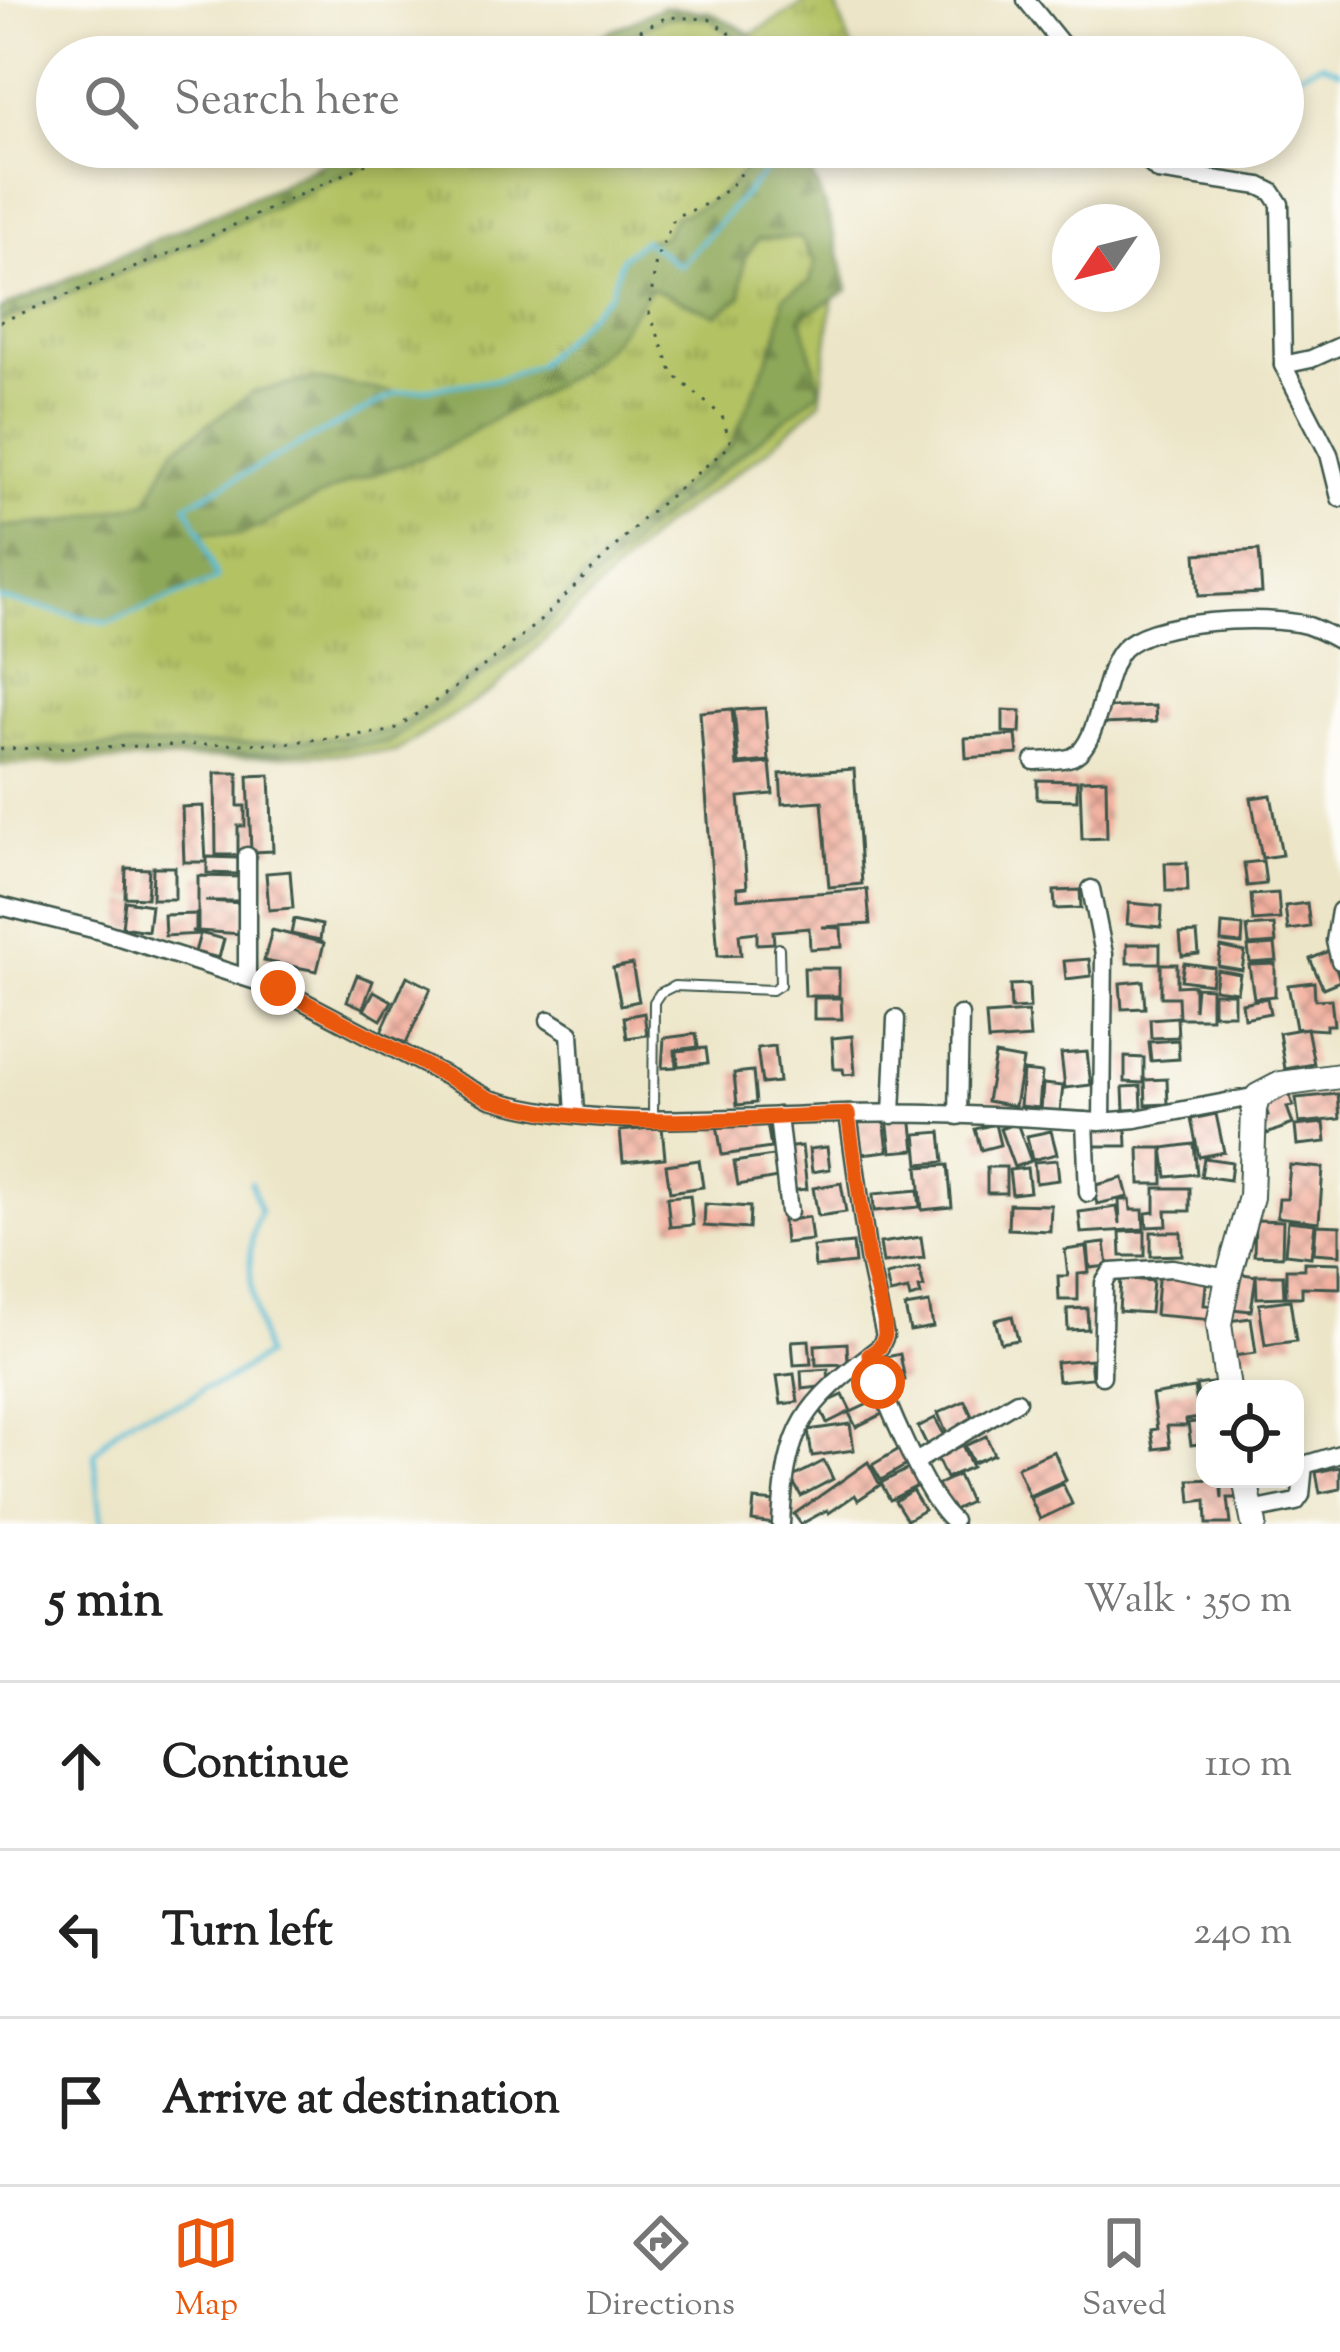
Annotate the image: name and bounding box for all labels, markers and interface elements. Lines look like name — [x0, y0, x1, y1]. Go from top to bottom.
search box — [36, 36, 1304, 168]
icon: search — [78, 69, 144, 135]
text: Search here — [174, 70, 400, 135]
north arrow — [1052, 204, 1160, 312]
route end — [251, 961, 305, 1015]
route start — [851, 1355, 905, 1409]
map controls — [1196, 1380, 1304, 1488]
button: locate — [1196, 1380, 1304, 1488]
text: 5 min — [48, 1566, 163, 1639]
text: Walk · 350 m — [1084, 1574, 1292, 1630]
icon: ahead — [48, 1733, 114, 1799]
text: Continue — [162, 1733, 349, 1798]
text: 110 m — [1205, 1738, 1292, 1794]
icon: left — [48, 1901, 114, 1967]
text: Turn left — [162, 1901, 333, 1966]
text: 240 m — [1193, 1906, 1292, 1962]
icon: arrive — [48, 2069, 114, 2135]
text: Arrive at destination — [162, 2069, 560, 2134]
tab: Map — [173, 2210, 239, 2330]
tab: Directions — [586, 2210, 735, 2330]
tab: Saved — [1082, 2210, 1167, 2330]

